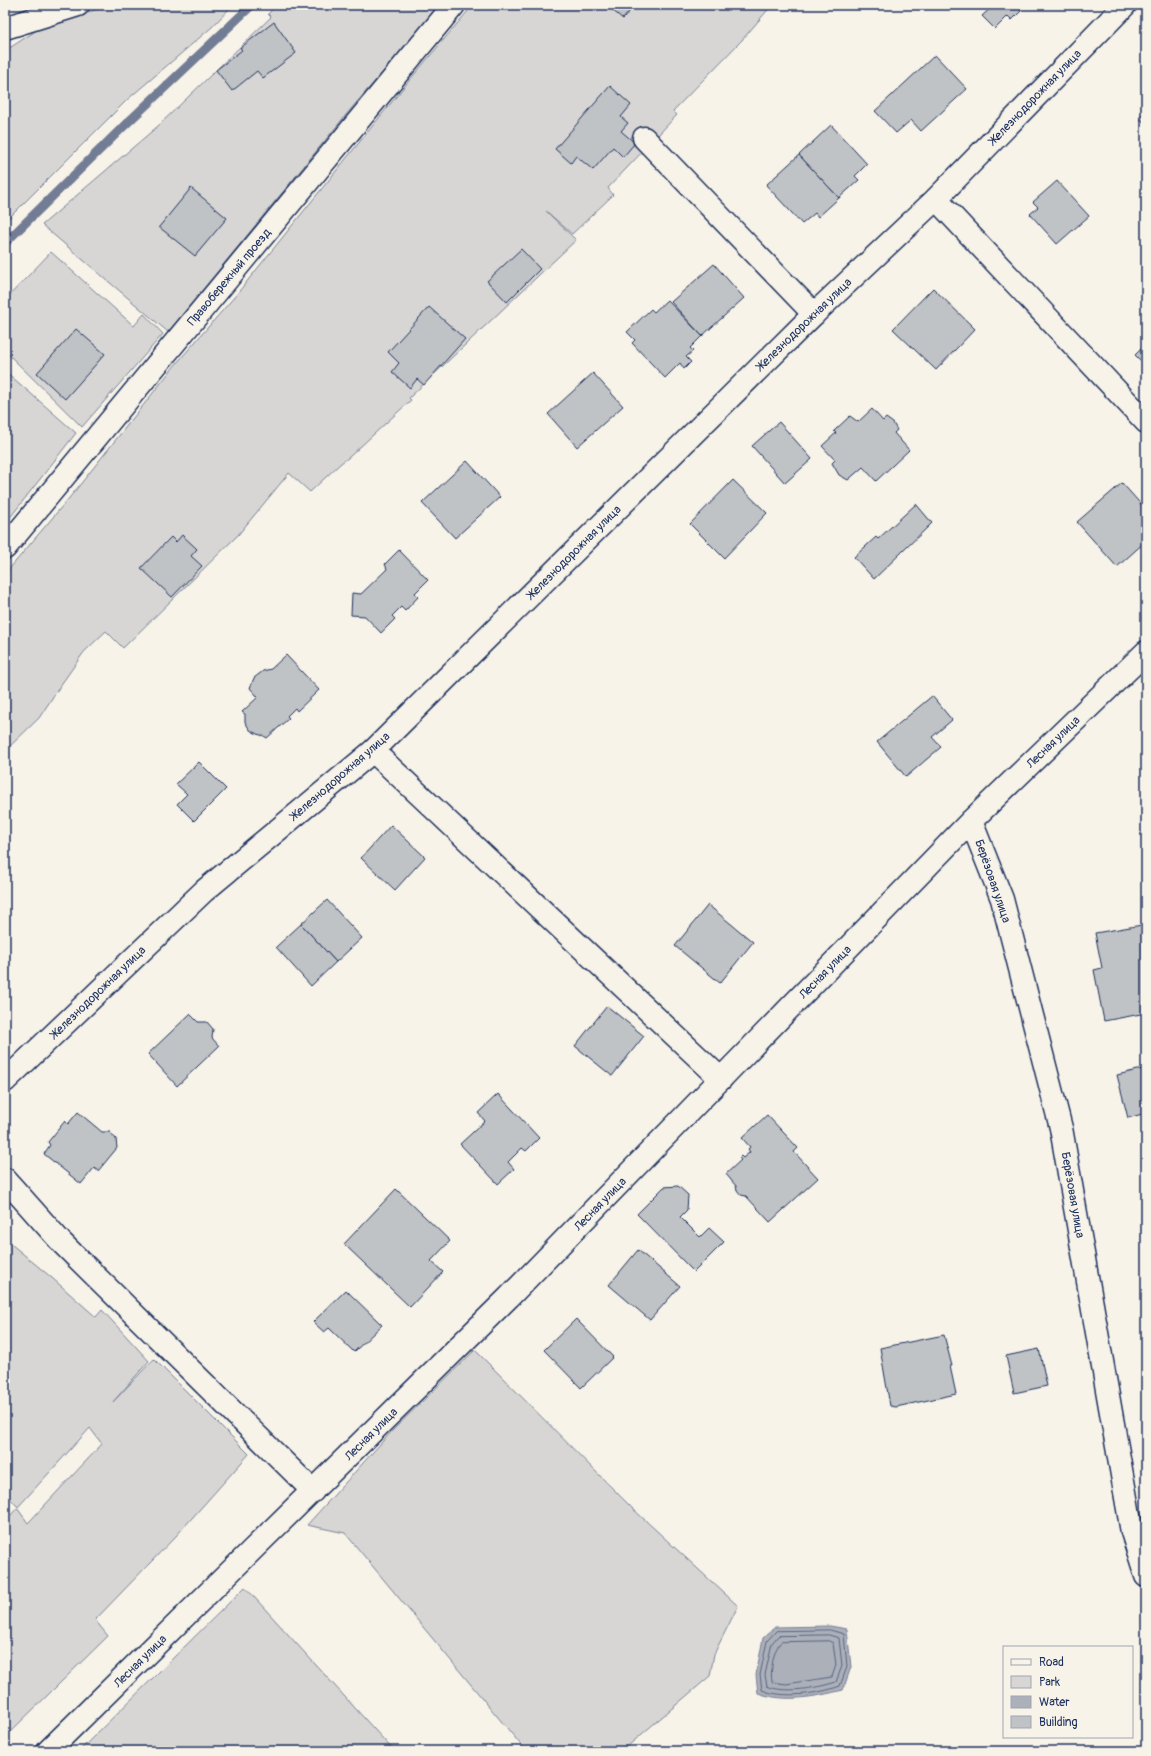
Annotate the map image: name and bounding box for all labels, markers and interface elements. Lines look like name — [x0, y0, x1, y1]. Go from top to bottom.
street label: Железнодорожная улица — [985, 46, 1085, 150]
street label: Правобережный проезд — [184, 225, 275, 329]
street label: Железнодорожная улица — [752, 275, 855, 375]
street label: Железнодорожная улица — [523, 502, 625, 604]
street label: Лесная улица — [1023, 713, 1084, 772]
street label: Железнодорожная улица — [286, 729, 393, 825]
street label: Берёзовая улица — [971, 838, 1014, 925]
street label: Лесная улица — [795, 942, 855, 1003]
street label: Железнодорожная улица — [46, 943, 149, 1043]
street label: Берёзовая улица — [1058, 1151, 1088, 1240]
street label: Лесная улица — [570, 1174, 630, 1235]
street label: Лесная улица — [341, 1404, 401, 1465]
street label: Лесная улица — [110, 1631, 170, 1692]
legend — [1003, 1646, 1133, 1738]
text: Road — [1039, 1655, 1064, 1670]
text: Park — [1039, 1675, 1060, 1690]
text: Water — [1039, 1695, 1070, 1710]
text: Building — [1039, 1715, 1078, 1730]

